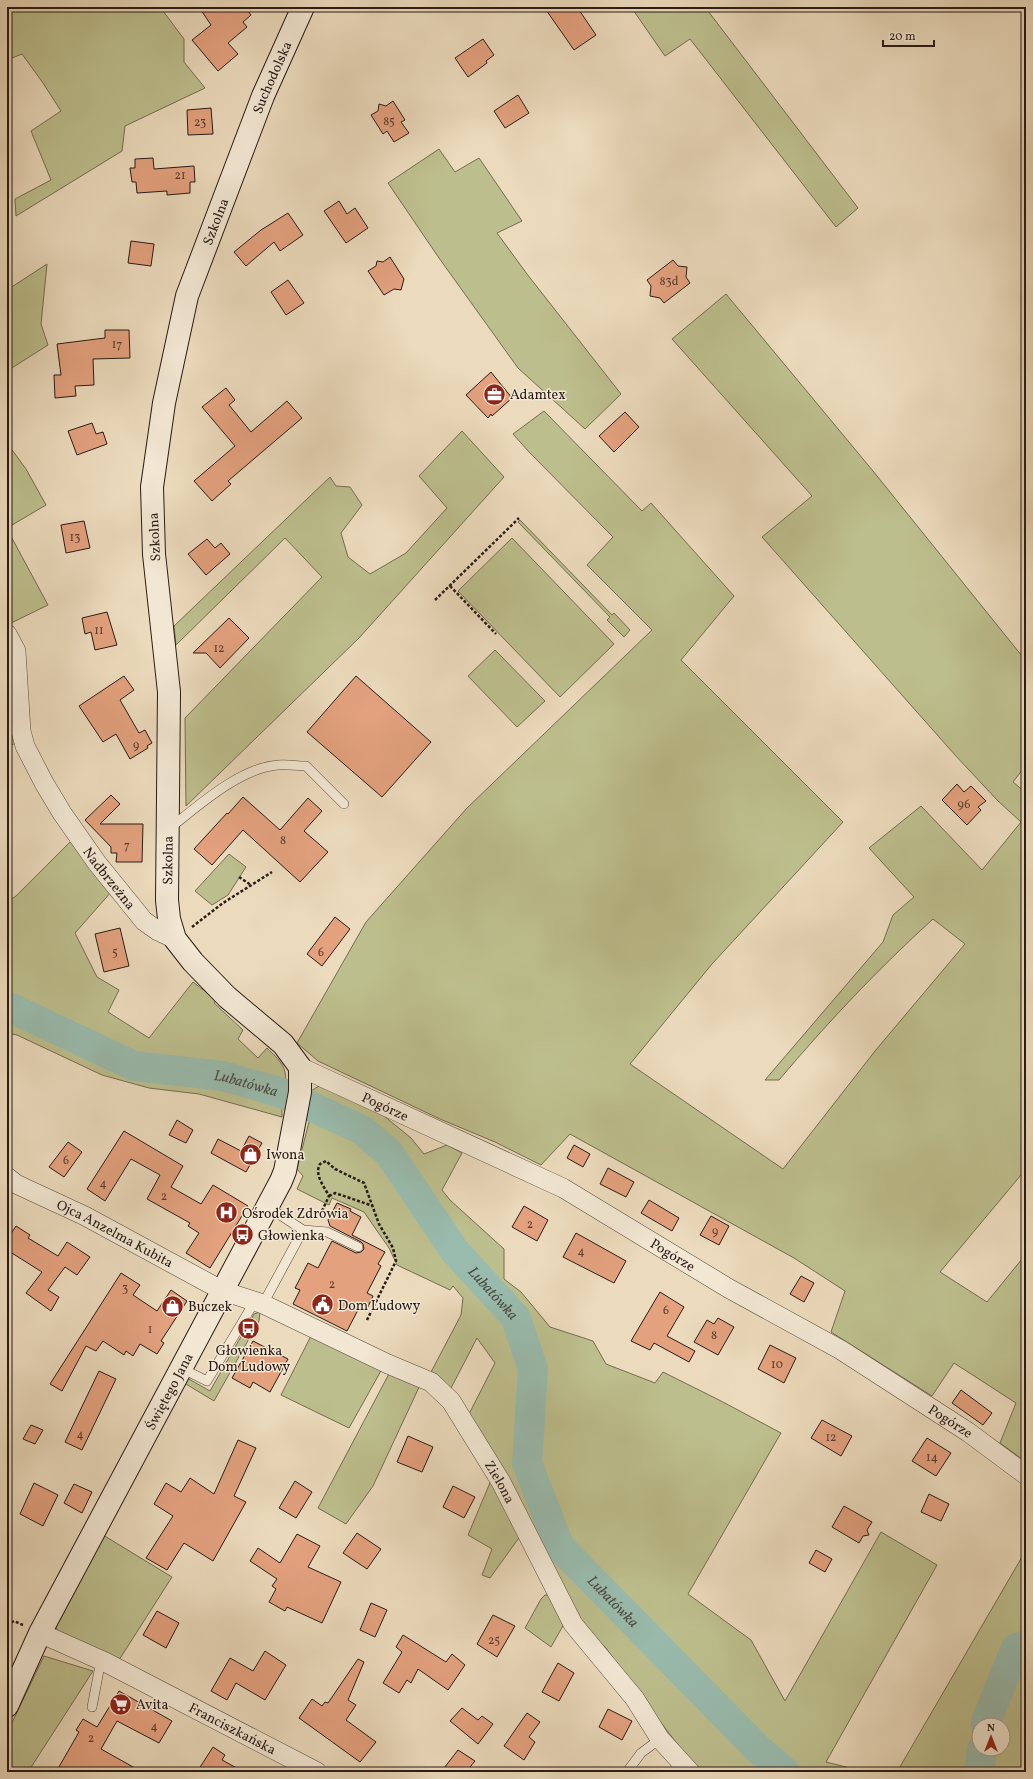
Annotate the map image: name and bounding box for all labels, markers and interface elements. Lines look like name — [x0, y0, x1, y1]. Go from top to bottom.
scale bar — [883, 22, 934, 48]
text: 20 m — [889, 29, 916, 45]
street label: Suchodolska — [249, 39, 297, 117]
house number: 85 — [383, 114, 395, 130]
house number: 23 — [194, 115, 206, 131]
house number: 21 — [174, 168, 186, 184]
street label: Szkolna — [199, 196, 234, 248]
house number: 83d — [659, 274, 679, 290]
house number: 17 — [112, 337, 122, 353]
office icon: Adamtex — [482, 381, 508, 407]
place label: Adamtex — [510, 386, 566, 405]
street label: Szkolna — [145, 512, 166, 562]
house number: 13 — [70, 530, 80, 546]
house number: 11 — [94, 623, 104, 639]
house number: 12 — [213, 641, 225, 657]
house number: 9 — [133, 738, 139, 754]
house number: 96 — [958, 797, 970, 813]
house number: 8 — [280, 833, 286, 849]
street label: Szkolna — [159, 836, 179, 885]
house number: 7 — [124, 838, 130, 854]
street label: Nadbrzeżna — [78, 844, 139, 914]
house number: 5 — [112, 945, 118, 961]
house number: 6 — [318, 945, 324, 961]
water label: Lubatówka — [213, 1066, 280, 1103]
street label: Pogórze — [358, 1089, 412, 1127]
shop icon: Iwona — [237, 1141, 263, 1167]
place label: Iwona — [266, 1146, 304, 1165]
house number: 6 — [63, 1153, 69, 1169]
house number: 4 — [99, 1176, 107, 1192]
house number: 2 — [161, 1189, 167, 1205]
street label: Ojca Anzelma Kubita — [53, 1196, 176, 1273]
hospital icon: Ośrodek Zdrowia — [213, 1200, 239, 1226]
place label: Ośrodek Zdrowia — [242, 1205, 348, 1224]
house number: 2 — [527, 1217, 533, 1233]
bus stop icon: Głowienka — [230, 1222, 256, 1248]
house number: 9 — [712, 1224, 718, 1240]
place label: Głowienka — [258, 1227, 324, 1246]
street label: Pogórze — [646, 1235, 698, 1277]
house number: 4 — [577, 1244, 585, 1260]
water label: Lubatówka — [462, 1263, 522, 1325]
house number: 2 — [329, 1277, 335, 1293]
house number: 3 — [122, 1281, 128, 1297]
public building icon: Dom Ludowy — [310, 1292, 336, 1318]
shop icon: Buczek — [159, 1293, 185, 1319]
place label: Dom Ludowy — [338, 1297, 421, 1316]
place label: Buczek — [188, 1298, 233, 1317]
house number: 6 — [663, 1303, 669, 1319]
bus stop icon: Głowienka Dom Ludowy — [236, 1315, 262, 1341]
house number: 1 — [148, 1322, 152, 1338]
house number: 8 — [711, 1328, 717, 1344]
place label: Głowienka Dom Ludowy — [208, 1342, 291, 1377]
street label: Świętego Jana — [141, 1350, 199, 1434]
house number: 10 — [771, 1357, 783, 1373]
street label: Pogórze — [924, 1401, 976, 1444]
house number: 4 — [76, 1427, 84, 1443]
house number: 12 — [825, 1430, 837, 1446]
house number: 14 — [926, 1450, 938, 1466]
street label: Zielona — [479, 1457, 518, 1507]
water label: Lubatówka — [581, 1571, 643, 1633]
house number: 25 — [488, 1633, 500, 1649]
supermarket icon: Avita — [108, 1691, 134, 1717]
place label: Avita — [136, 1696, 169, 1715]
street label: Franciszkańska — [185, 1699, 279, 1760]
north arrow — [971, 1717, 1011, 1757]
house number: 4 — [150, 1719, 158, 1735]
text: N — [987, 1721, 995, 1736]
house number: 2 — [88, 1731, 94, 1747]

